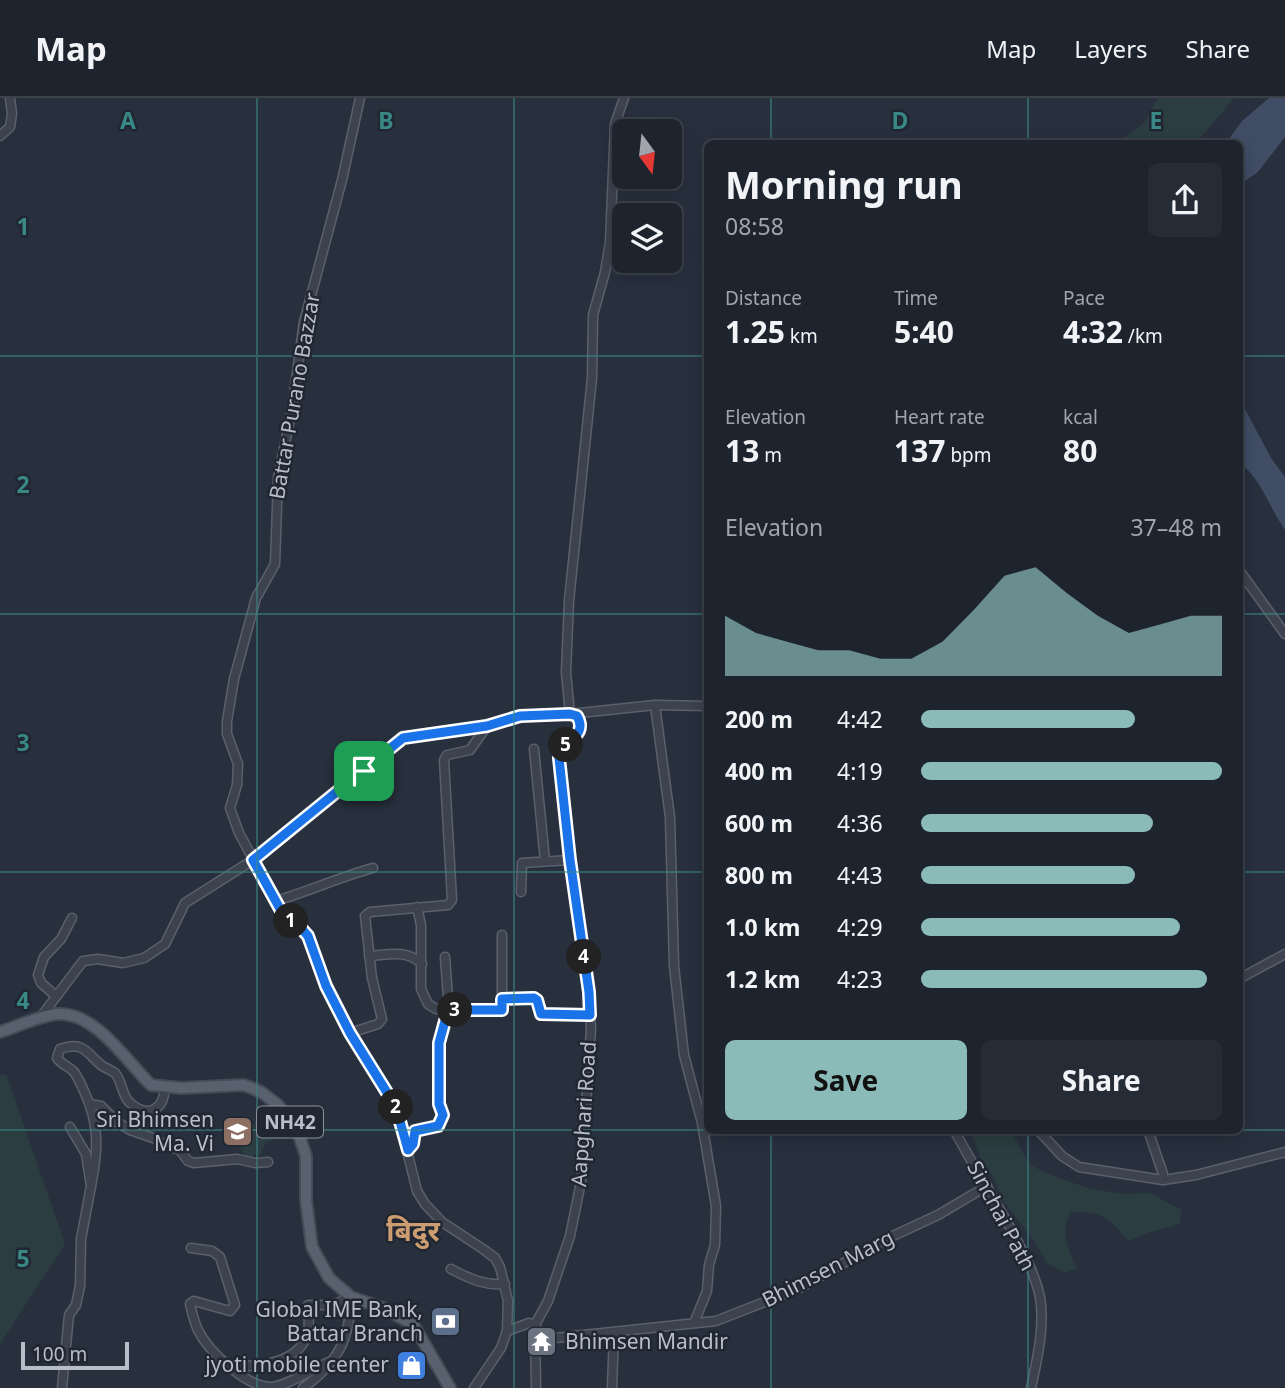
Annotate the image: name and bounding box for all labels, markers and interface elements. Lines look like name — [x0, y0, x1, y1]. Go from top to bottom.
text: Map — [35, 26, 107, 71]
text: Map — [986, 32, 1036, 65]
text: Layers — [1074, 32, 1148, 65]
text: Share — [1186, 32, 1250, 65]
text: A — [120, 104, 136, 136]
text: B — [378, 104, 394, 136]
text: D — [892, 104, 908, 136]
text: E — [1150, 104, 1162, 136]
north arrow — [612, 119, 682, 189]
map controls — [612, 119, 682, 273]
text: Morning run — [725, 158, 963, 210]
button: share — [1148, 163, 1222, 237]
button: layers — [612, 203, 682, 273]
text: 1 — [16, 210, 30, 242]
text: 08:58 — [725, 210, 784, 242]
text: Distance — [725, 285, 802, 311]
text: Time — [894, 285, 938, 311]
text: Pace — [1063, 285, 1105, 311]
street label: Battar Purano Bazzar — [262, 290, 326, 501]
text: 1.25 — [725, 311, 785, 352]
text: 5:40 — [894, 311, 954, 352]
text: 4:32 — [1063, 311, 1123, 352]
text: km — [785, 323, 818, 349]
text: /km — [1123, 323, 1163, 349]
text: Elevation — [725, 404, 806, 430]
text: Heart rate — [894, 404, 985, 430]
text: kcal — [1063, 404, 1098, 430]
text: 13 — [725, 430, 759, 471]
text: 137 — [894, 430, 945, 471]
text: 80 — [1063, 430, 1097, 471]
text: m — [759, 442, 782, 468]
text: bpm — [945, 442, 992, 468]
text: 2 — [16, 468, 30, 500]
text: Elevation — [725, 511, 823, 543]
text: 37–48 m — [1130, 511, 1222, 543]
text: 200 m — [725, 703, 793, 735]
text: 4:42 — [837, 703, 883, 735]
text: 3 — [16, 726, 30, 758]
pin: 5 — [548, 728, 584, 762]
text: 5 — [560, 731, 571, 757]
pin — [334, 741, 394, 801]
icon: arrive — [345, 752, 383, 790]
text: 400 m — [725, 755, 793, 787]
text: 4:19 — [837, 755, 883, 787]
text: 600 m — [725, 807, 793, 839]
text: 4:36 — [837, 807, 883, 839]
text: 800 m — [725, 859, 793, 891]
text: 4:43 — [837, 859, 883, 891]
pin: 1 — [274, 904, 308, 938]
text: 1 — [285, 907, 296, 933]
text: 1.0 km — [725, 911, 800, 943]
text: 4:29 — [837, 911, 883, 943]
pin: 4 — [566, 940, 602, 974]
text: 4 — [578, 943, 589, 969]
text: 1.2 km — [725, 963, 800, 995]
text: 4:23 — [837, 963, 883, 995]
text: 4 — [16, 984, 30, 1016]
pin: 3 — [438, 992, 472, 1028]
text: 3 — [449, 996, 460, 1022]
street label: Aapghari Road — [564, 1040, 602, 1188]
button: Save — [725, 1040, 967, 1120]
button: Share — [981, 1040, 1222, 1120]
pin: 2 — [378, 1090, 414, 1124]
text: 2 — [390, 1093, 401, 1119]
place label: Sri Bhimsen Ma. Vi — [96, 1105, 214, 1157]
road number: NH42 — [257, 1106, 323, 1138]
school or university icon: Sri Bhimsen Ma. Vi — [220, 1115, 254, 1149]
street label: Sinchai Path — [961, 1156, 1043, 1275]
district label: बिदुर — [386, 1211, 440, 1249]
street label: Bhimsen Marg — [757, 1223, 898, 1313]
text: 5 — [16, 1242, 30, 1274]
place label: Global IME Bank, Battar Branch — [255, 1295, 423, 1347]
bank icon: Global IME Bank, Battar Branch — [429, 1305, 463, 1339]
temple icon: Bhimsen Mandir — [525, 1325, 559, 1359]
place label: Bhimsen Mandir — [565, 1327, 728, 1355]
scale bar — [21, 1339, 130, 1371]
text: 100 m — [32, 1341, 87, 1367]
shop icon: jyoti mobile center — [395, 1348, 429, 1382]
place label: jyoti mobile center — [203, 1350, 389, 1378]

